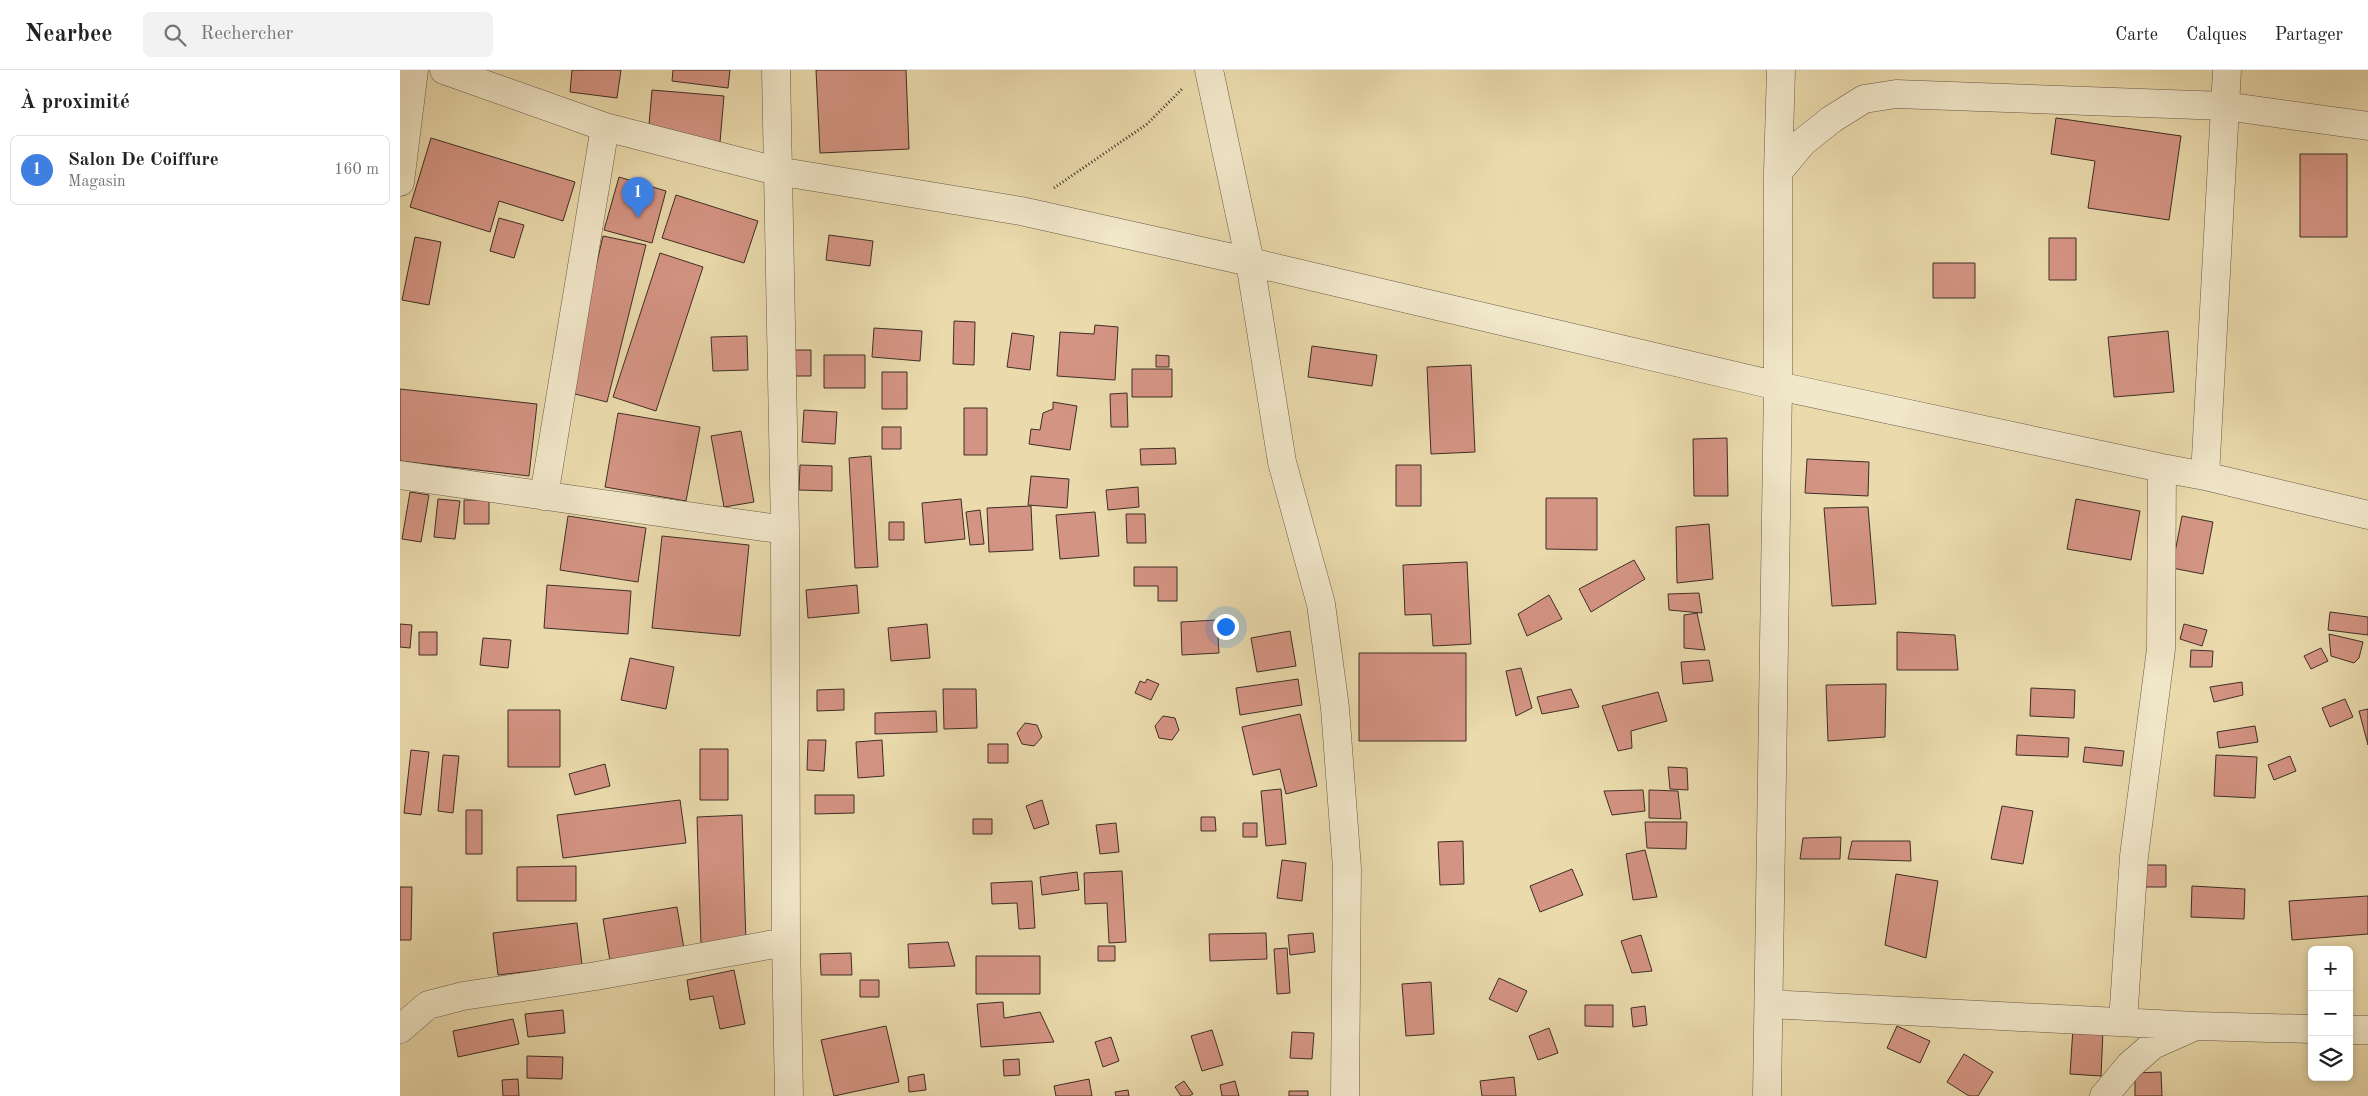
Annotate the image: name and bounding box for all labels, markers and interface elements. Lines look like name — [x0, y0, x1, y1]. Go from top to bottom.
search box — [143, 12, 493, 57]
icon: search — [161, 21, 189, 49]
text: Nearbee — [25, 23, 113, 47]
text: Rechercher — [201, 25, 293, 44]
text: Carte — [2115, 26, 2158, 44]
text: Calques — [2186, 26, 2247, 44]
text: Partager — [2275, 26, 2343, 44]
text: À proximité — [20, 92, 130, 113]
text: Salon De Coiffure — [68, 151, 219, 170]
text: 1 — [32, 162, 42, 178]
text: 160 m — [334, 162, 379, 178]
text: Magasin — [68, 174, 126, 190]
pin: 1 — [622, 177, 654, 218]
your location — [1213, 614, 1239, 640]
map controls — [2308, 946, 2353, 1081]
button: + — [2308, 946, 2353, 991]
button: − — [2308, 991, 2353, 1036]
button: layers — [2308, 1036, 2353, 1081]

